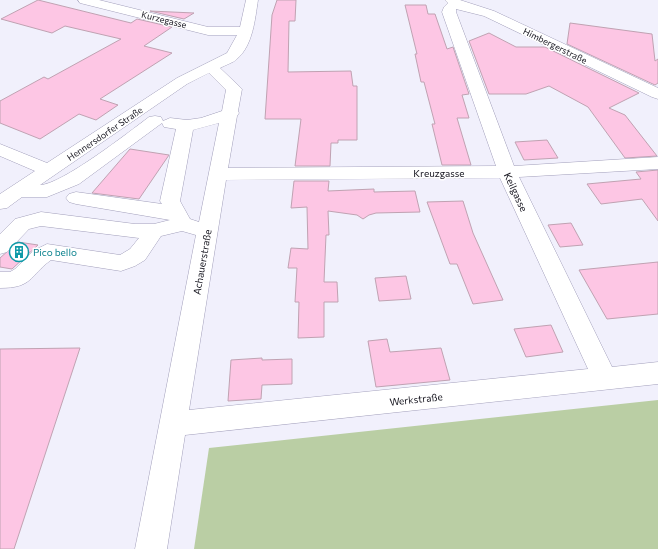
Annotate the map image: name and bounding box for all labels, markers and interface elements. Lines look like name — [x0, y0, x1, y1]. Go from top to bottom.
street label: Kurzegasse — [140, 9, 188, 31]
street label: Himbergerstraße — [521, 25, 589, 66]
street label: Hennersdorfer Straße — [65, 104, 145, 163]
street label: Kreuzgasse — [413, 167, 465, 179]
street label: Keilgasse — [502, 171, 530, 213]
street label: Achauerstraße — [190, 228, 214, 296]
building icon: Pico bello — [8, 241, 30, 263]
place label: Pico bello — [33, 246, 77, 258]
street label: Werkstraße — [389, 390, 443, 408]

